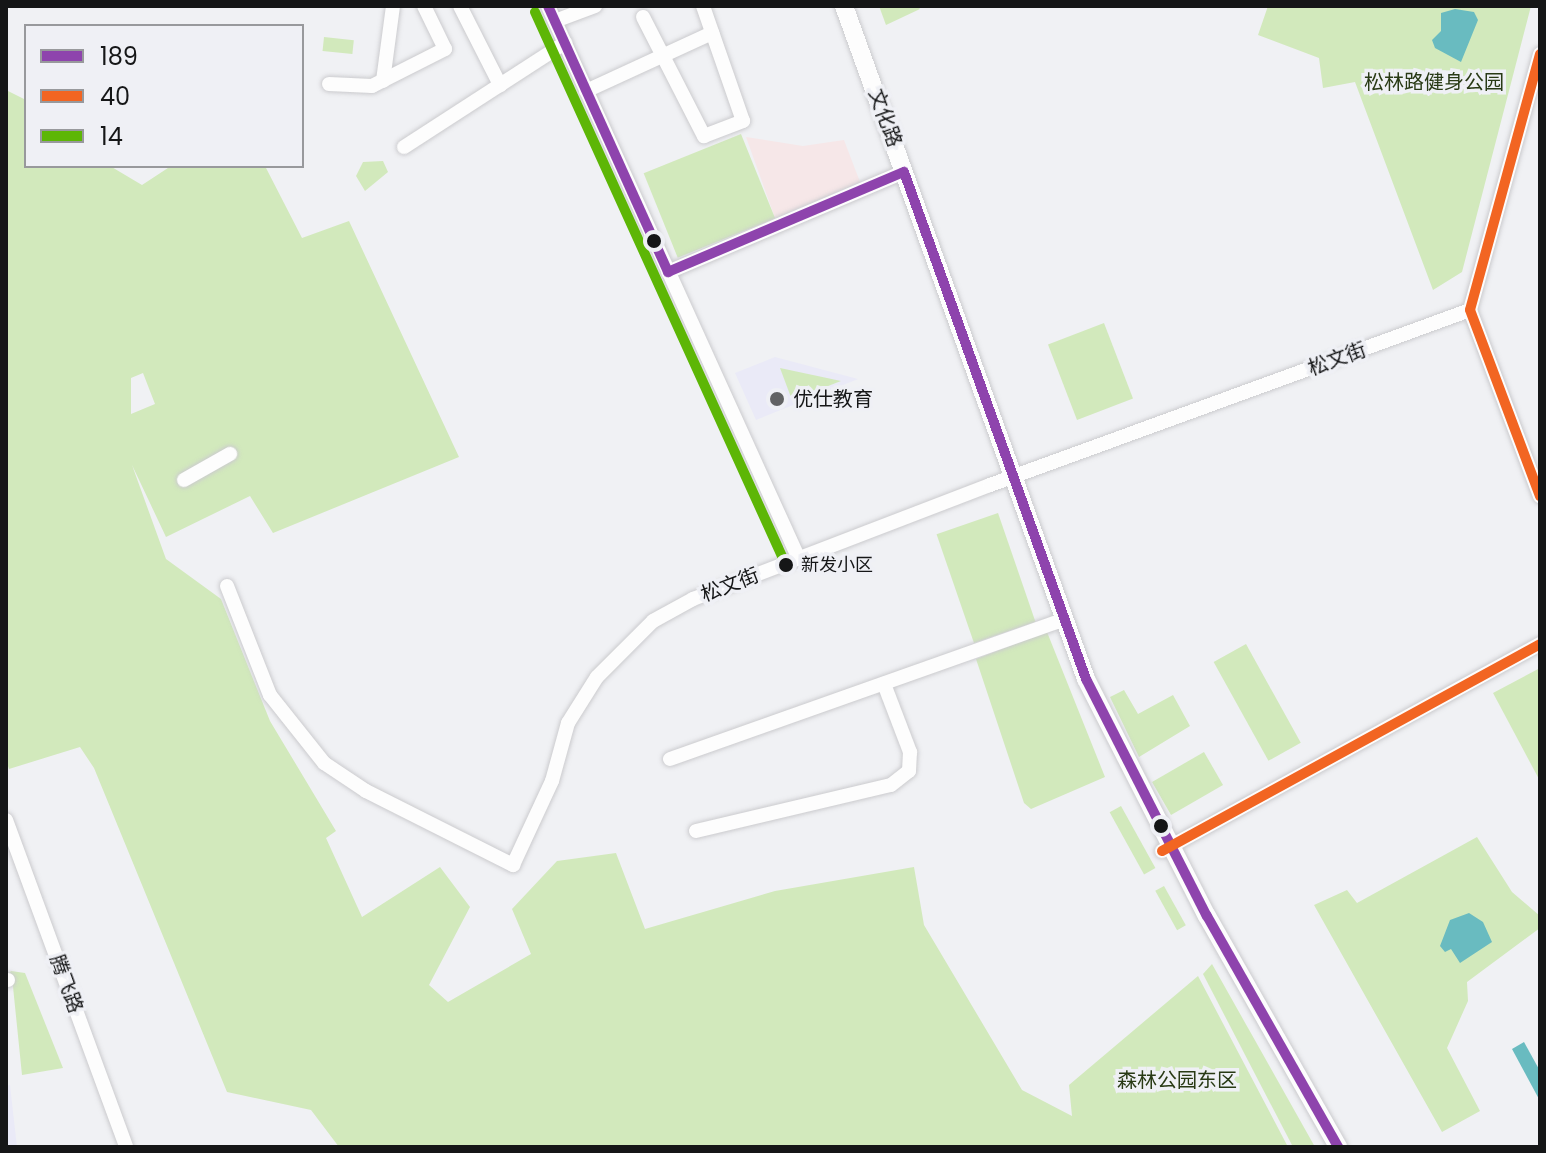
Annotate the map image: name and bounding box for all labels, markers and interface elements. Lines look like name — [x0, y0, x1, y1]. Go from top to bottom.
legend — [24, 24, 304, 168]
text: 189 — [100, 40, 138, 73]
park label: 松林路健身公园 — [1364, 70, 1504, 94]
text: 40 — [100, 80, 130, 113]
street label: 文化路 — [863, 86, 907, 150]
text: 14 — [100, 120, 123, 153]
unlabelled marker — [646, 233, 662, 249]
street label: 松文街 — [1305, 337, 1369, 381]
place label: 优仕教育 — [793, 387, 873, 411]
marker: 优仕教育 — [768, 390, 786, 408]
place label: 新发小区 — [801, 554, 873, 576]
marker: 新发小区 — [778, 557, 794, 573]
street label: 松文街 — [698, 563, 762, 607]
unlabelled marker — [1153, 818, 1169, 834]
street label: 腾飞路 — [44, 952, 88, 1016]
park label: 森林公园东区 — [1117, 1068, 1237, 1092]

